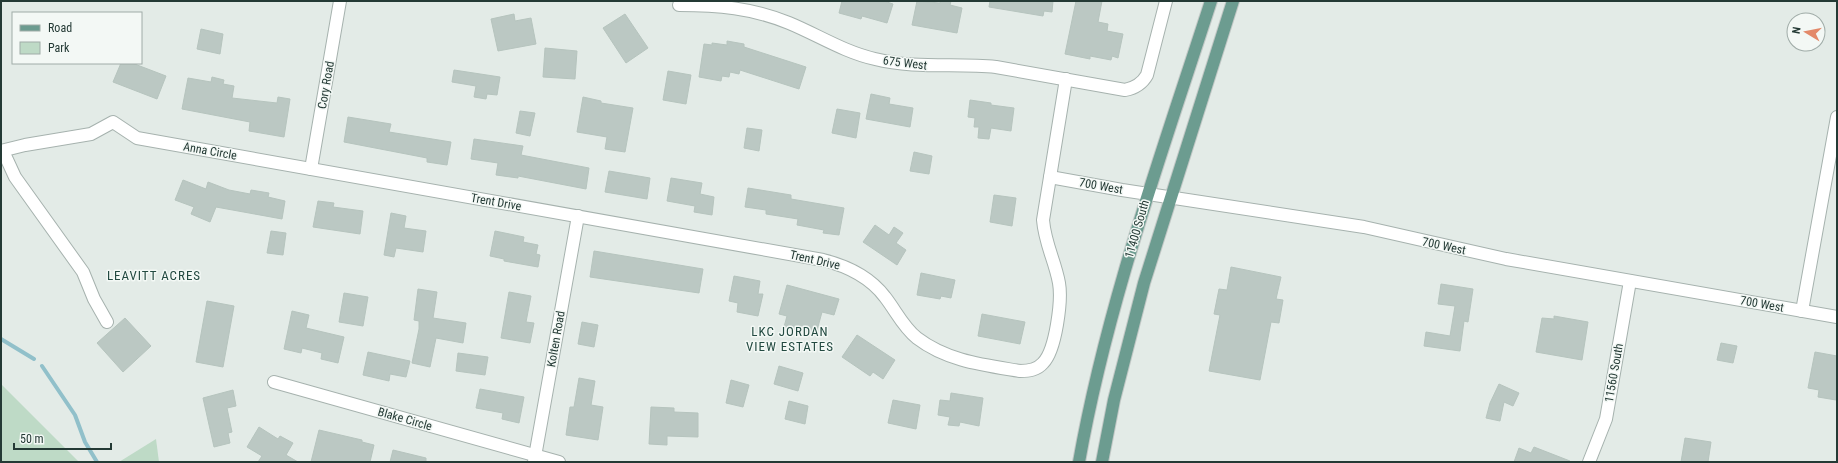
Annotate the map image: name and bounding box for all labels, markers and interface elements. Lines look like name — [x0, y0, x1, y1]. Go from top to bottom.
legend — [12, 12, 142, 64]
north arrow — [1786, 12, 1826, 52]
text: Road — [48, 21, 72, 35]
text: N — [1790, 26, 1804, 35]
text: Park — [48, 41, 70, 55]
street label: 675 West — [882, 53, 928, 73]
street label: Cory Road — [315, 60, 337, 110]
street label: Anna Circle — [182, 139, 238, 163]
street label: 700 West — [1078, 175, 1124, 197]
street label: Trent Drive — [470, 191, 523, 213]
street label: 11400 South — [1122, 198, 1152, 260]
street label: 700 West — [1421, 235, 1467, 258]
street label: Trent Drive — [789, 247, 842, 273]
district label: LEAVITT ACRES — [107, 268, 201, 283]
street label: 700 West — [1739, 293, 1785, 315]
street label: Kolten Road — [544, 310, 568, 368]
district label: LKC JORDAN VIEW ESTATES — [746, 324, 834, 354]
street label: 11560 South — [1602, 342, 1626, 404]
street label: Blake Circle — [376, 405, 434, 434]
scale bar — [14, 425, 111, 451]
text: 50 m — [20, 432, 44, 446]

